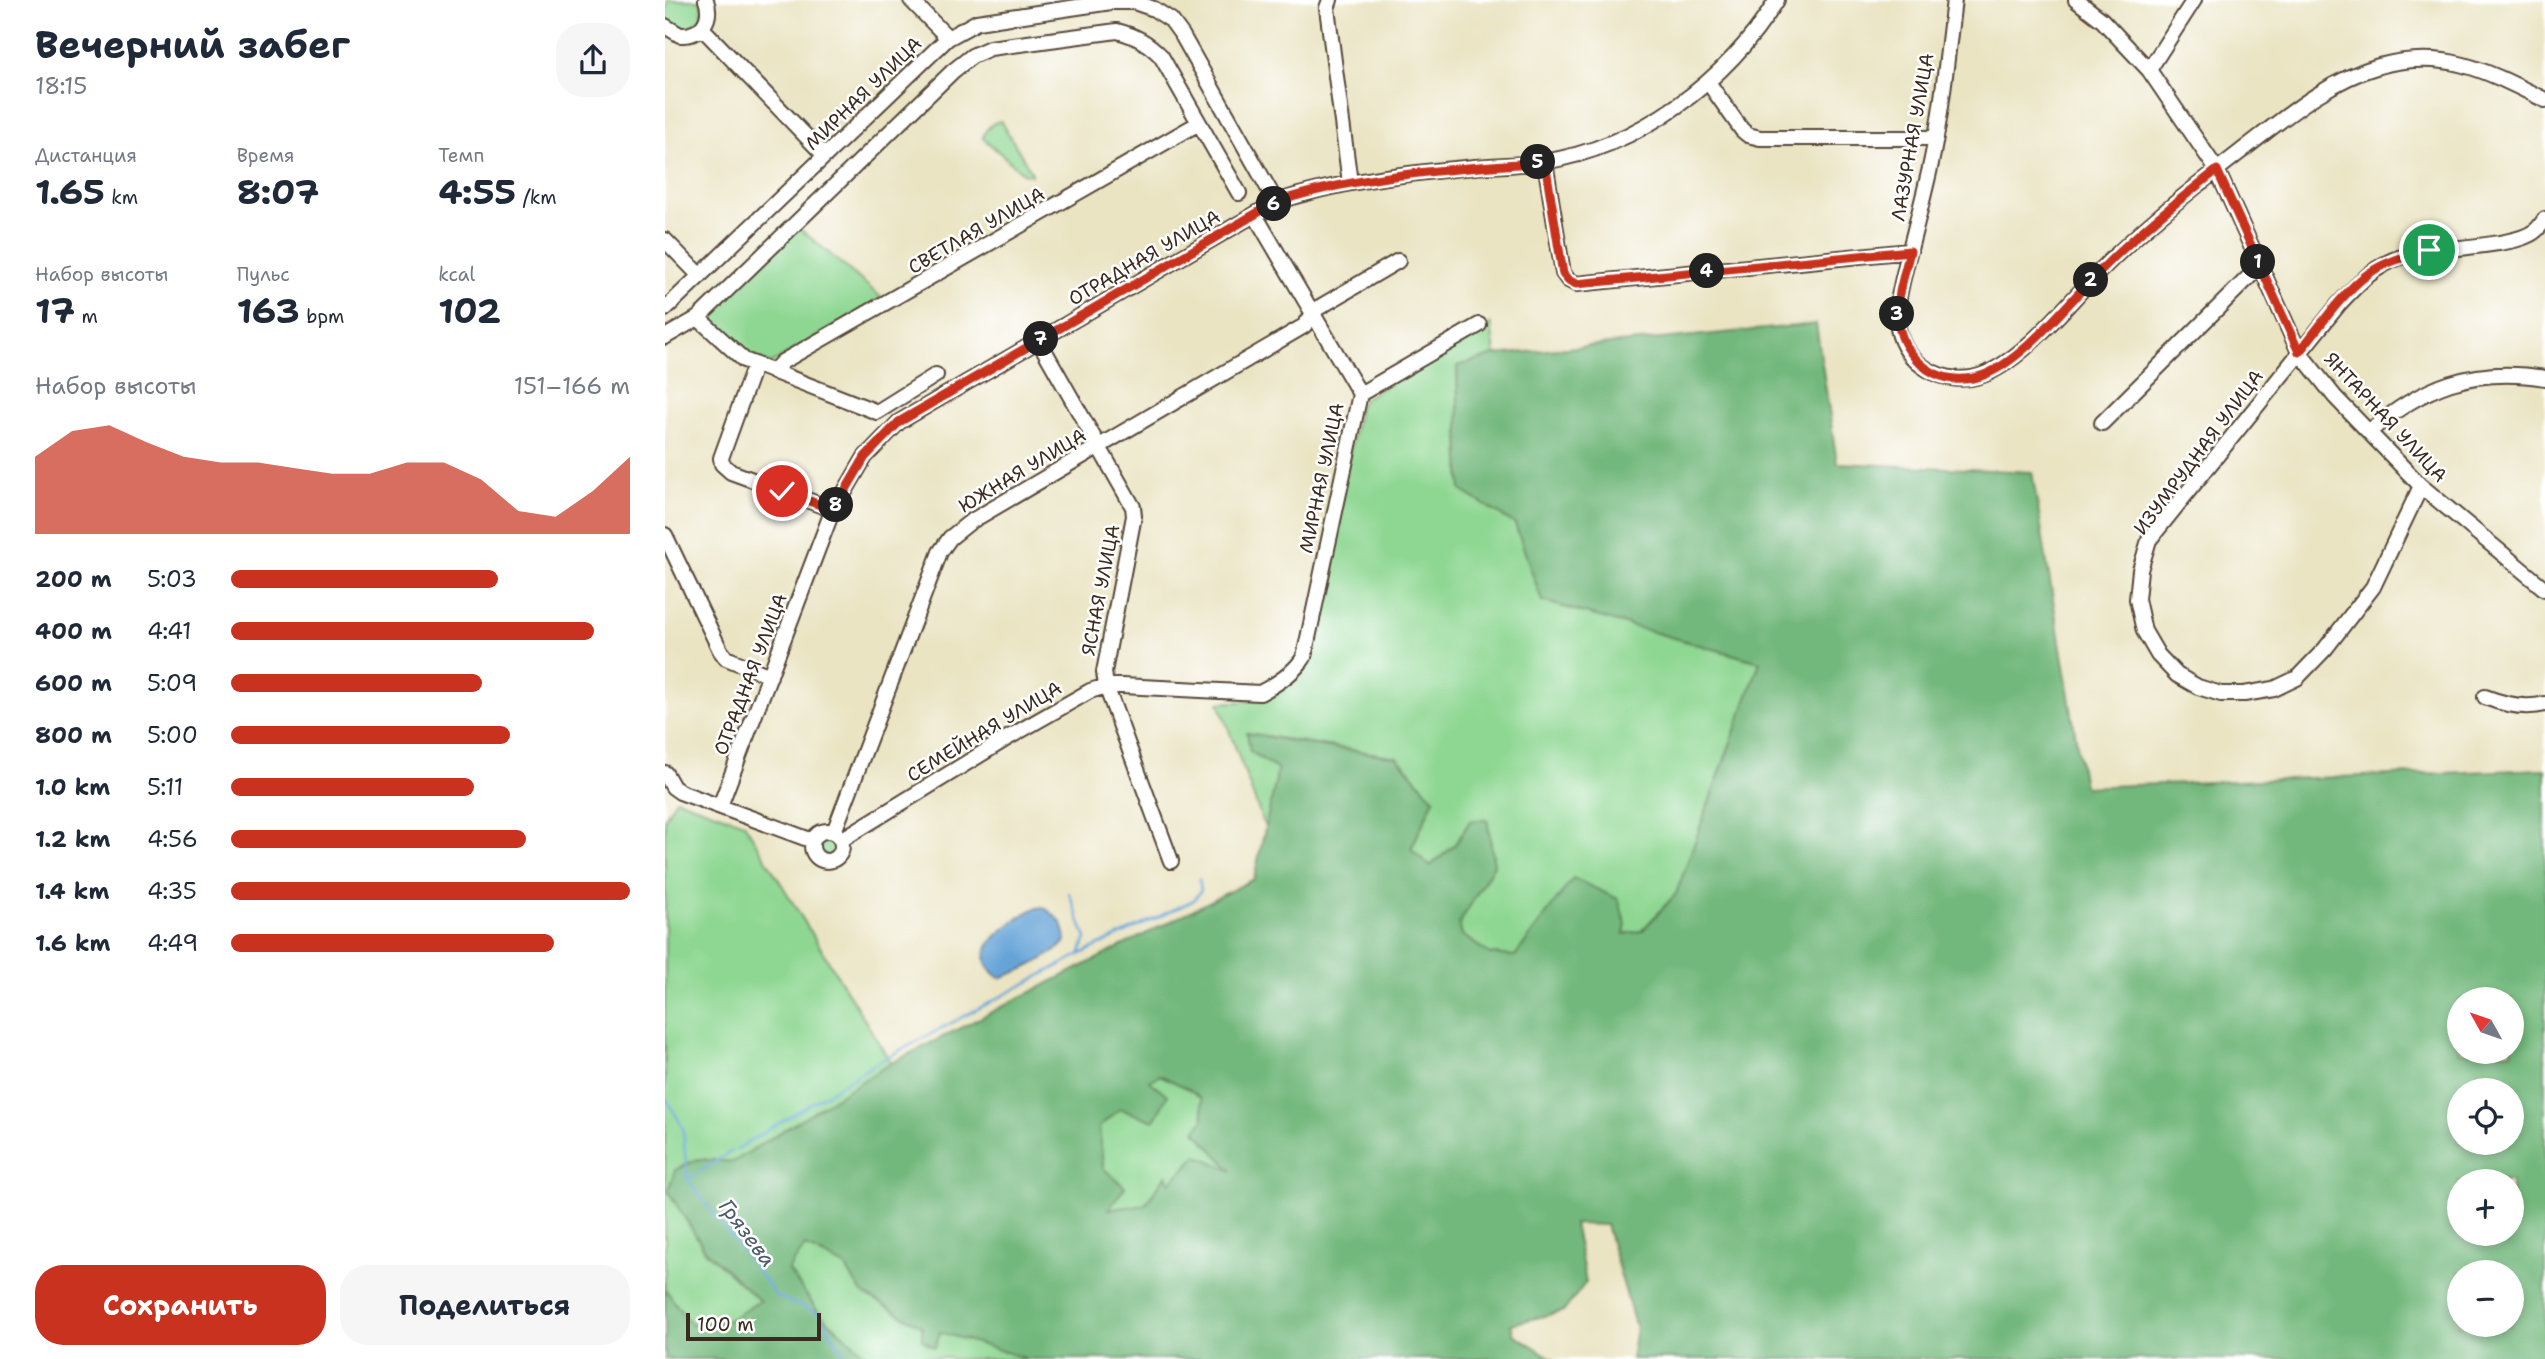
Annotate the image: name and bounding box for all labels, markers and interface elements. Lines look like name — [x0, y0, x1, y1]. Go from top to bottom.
text: Вечерний забег — [35, 19, 350, 70]
button: share — [556, 23, 630, 97]
street label: МИРНАЯ УЛИЦА — [800, 31, 927, 156]
street label: ЛАЗУРНАЯ УЛИЦА — [1885, 51, 1940, 223]
text: 18:15 — [35, 71, 87, 101]
text: Дистанция — [35, 143, 137, 168]
text: Время — [237, 143, 295, 168]
text: Темп — [438, 143, 484, 168]
pin: 5 — [1521, 144, 1555, 180]
text: 5 — [1532, 149, 1543, 174]
text: 1.65 — [35, 168, 105, 215]
text: 8:07 — [237, 168, 319, 215]
text: 4:55 — [438, 168, 516, 215]
street label: СВЕТЛАЯ УЛИЦА — [903, 181, 1049, 280]
text: km — [105, 185, 138, 210]
text: /km — [516, 185, 557, 210]
pin: 6 — [1257, 186, 1291, 222]
text: 6 — [1267, 191, 1280, 216]
street label: ОТРАДНАЯ УЛИЦА — [1064, 204, 1225, 311]
pin — [2399, 220, 2459, 280]
icon: arrive — [2410, 231, 2448, 269]
pin: 1 — [2241, 244, 2275, 280]
text: 1 — [2253, 249, 2262, 274]
pin: 4 — [1689, 254, 1725, 288]
text: 4 — [1700, 258, 1713, 283]
text: Набор высоты — [35, 262, 168, 287]
text: Пульс — [237, 262, 290, 287]
text: kcal — [438, 262, 475, 287]
pin: 2 — [2073, 262, 2109, 298]
text: 2 — [2084, 267, 2097, 292]
text: 17 — [35, 287, 75, 334]
text: 163 — [237, 287, 300, 334]
text: 102 — [438, 287, 501, 334]
pin: 3 — [1879, 296, 1915, 332]
text: 3 — [1890, 301, 1903, 326]
text: m — [75, 304, 98, 329]
text: bpm — [300, 304, 344, 329]
pin: 7 — [1023, 322, 1059, 356]
text: 7 — [1034, 326, 1047, 351]
street label: ЯНТАРНАЯ УЛИЦА — [2319, 347, 2453, 488]
street label: ИЗУМРУДНАЯ УЛИЦА — [2128, 365, 2269, 540]
text: Набор высоты — [35, 371, 196, 401]
text: 151–166 m — [514, 371, 630, 401]
street label: МИРНАЯ УЛИЦА — [1293, 400, 1350, 556]
street label: ЮЖНАЯ УЛИЦА — [954, 422, 1091, 518]
pin — [752, 461, 812, 521]
icon: check — [763, 472, 801, 510]
pin: 8 — [819, 488, 853, 522]
text: 8 — [829, 492, 842, 517]
street label: ЯСНАЯ УЛИЦА — [1076, 522, 1125, 658]
text: 200 m — [35, 564, 112, 594]
text: 5:03 — [147, 564, 197, 594]
street label: ОТРАДНАЯ УЛИЦА — [708, 590, 793, 759]
text: 400 m — [35, 616, 112, 646]
text: 4:41 — [147, 616, 192, 646]
text: 600 m — [35, 668, 112, 698]
text: 5:09 — [147, 668, 197, 698]
street label: СЕМЕЙНАЯ УЛИЦА — [902, 675, 1066, 788]
text: 800 m — [35, 720, 112, 750]
text: 5:00 — [147, 720, 198, 750]
text: 1.0 km — [35, 772, 110, 802]
text: 5:11 — [147, 772, 183, 802]
text: 1.2 km — [35, 824, 111, 854]
text: 4:56 — [147, 824, 198, 854]
text: 1.4 km — [35, 876, 109, 906]
text: 4:35 — [147, 876, 197, 906]
text: 1.6 km — [35, 928, 110, 958]
text: 4:49 — [147, 928, 198, 958]
north arrow — [2447, 987, 2523, 1064]
map controls — [2447, 987, 2524, 1337]
button: locate — [2447, 1078, 2524, 1155]
button: + — [2447, 1169, 2524, 1246]
water label: Грязева — [712, 1193, 782, 1273]
button: − — [2447, 1260, 2524, 1337]
button: Сохранить — [35, 1265, 326, 1345]
button: Поделиться — [340, 1265, 630, 1345]
scale bar — [686, 1310, 821, 1342]
text: 100 m — [697, 1312, 754, 1337]

